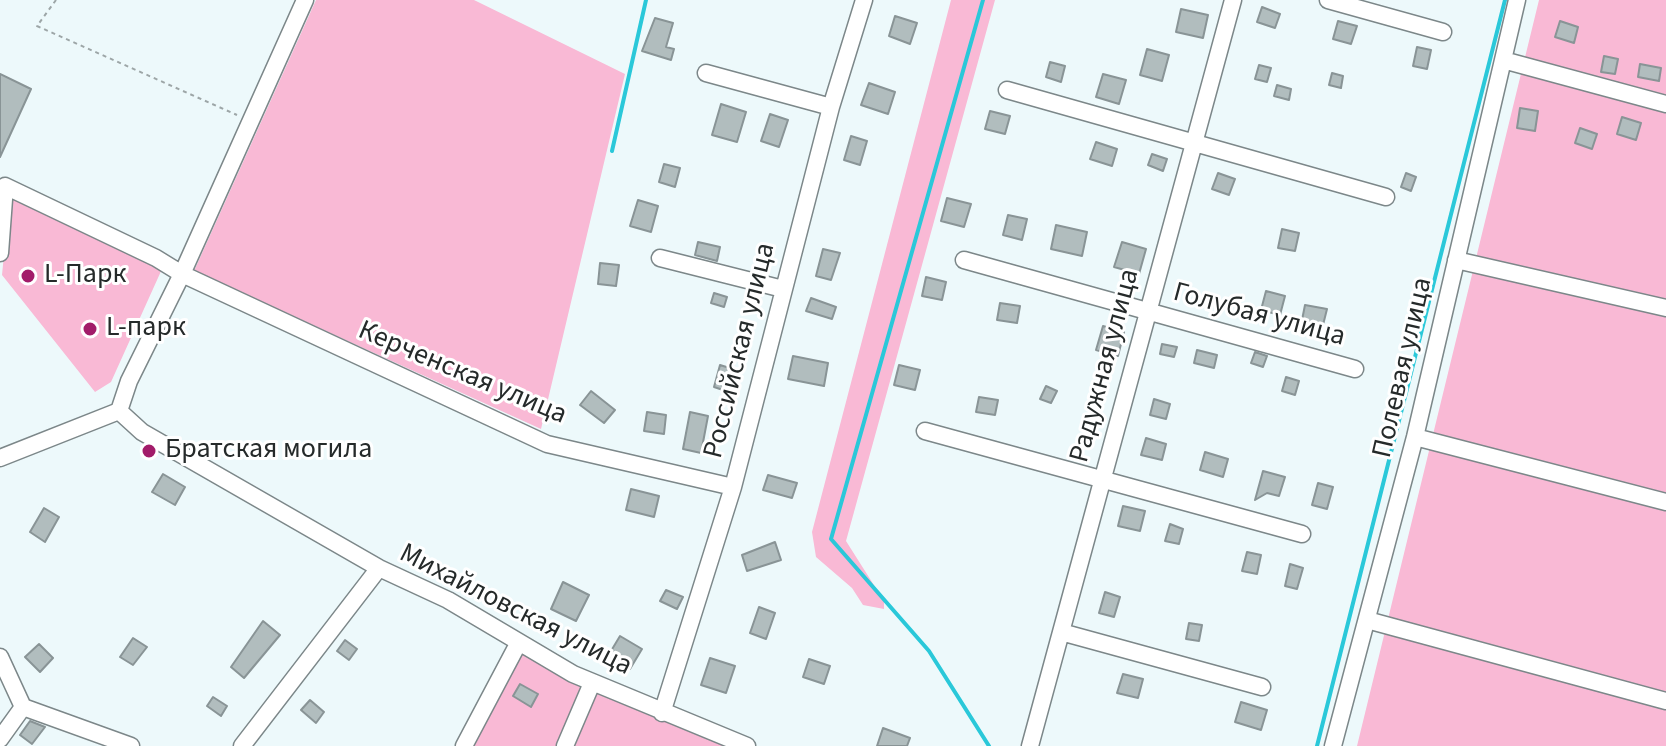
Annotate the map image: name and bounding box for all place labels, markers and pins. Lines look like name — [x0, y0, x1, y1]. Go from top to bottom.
place label: L-Парк — [44, 259, 126, 293]
marker: L-Парк — [19, 267, 37, 285]
place label: L-парк — [106, 312, 186, 346]
marker: L-парк — [81, 320, 99, 338]
place label: Братская могила — [165, 434, 372, 468]
marker: Братская могила — [140, 442, 158, 460]

